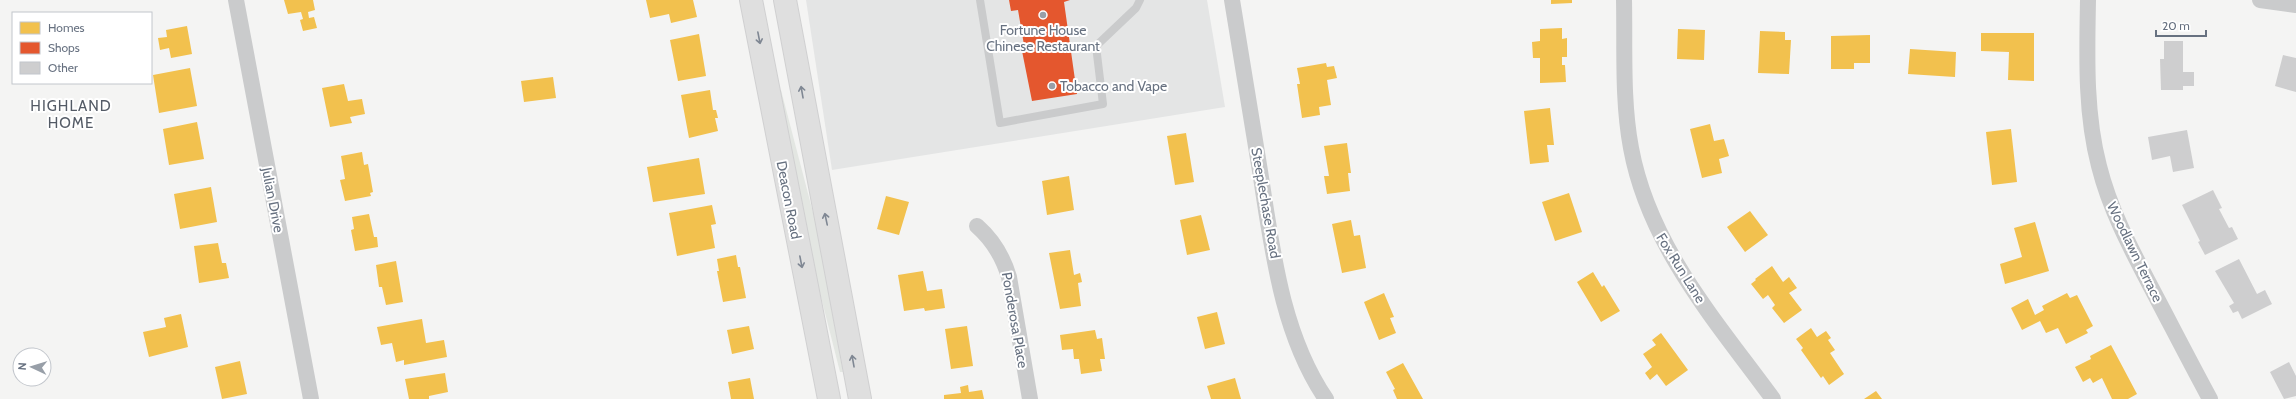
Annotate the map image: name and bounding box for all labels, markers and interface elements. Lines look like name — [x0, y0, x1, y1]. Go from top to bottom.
marker: Fortune House Chinese Restaurant — [1038, 10, 1048, 20]
legend — [12, 12, 152, 84]
scale bar — [2156, 12, 2206, 38]
text: 20 m — [2162, 18, 2190, 33]
text: Homes — [48, 20, 85, 35]
place label: Fortune House Chinese Restaurant — [986, 21, 1100, 55]
one-way arrow — [755, 31, 763, 44]
text: Shops — [48, 40, 80, 55]
text: Other — [48, 60, 78, 75]
place label: Tobacco and Vape — [1060, 77, 1167, 95]
marker: Tobacco and Vape — [1047, 81, 1057, 91]
one-way arrow — [797, 85, 805, 98]
district label: HIGHLAND HOME — [30, 97, 112, 132]
street label: Steeplechase Road — [1247, 146, 1285, 260]
street label: Deacon Road — [773, 159, 805, 241]
street label: Julian Drive — [258, 165, 288, 234]
street label: Woodlawn Terrace — [2103, 199, 2167, 305]
one-way arrow — [822, 213, 830, 226]
street label: Fox Run Lane — [1652, 230, 1710, 306]
one-way arrow — [798, 255, 806, 268]
street label: Ponderosa Place — [998, 271, 1032, 369]
north arrow — [12, 347, 52, 387]
one-way arrow — [849, 354, 857, 367]
text: N — [15, 362, 29, 371]

